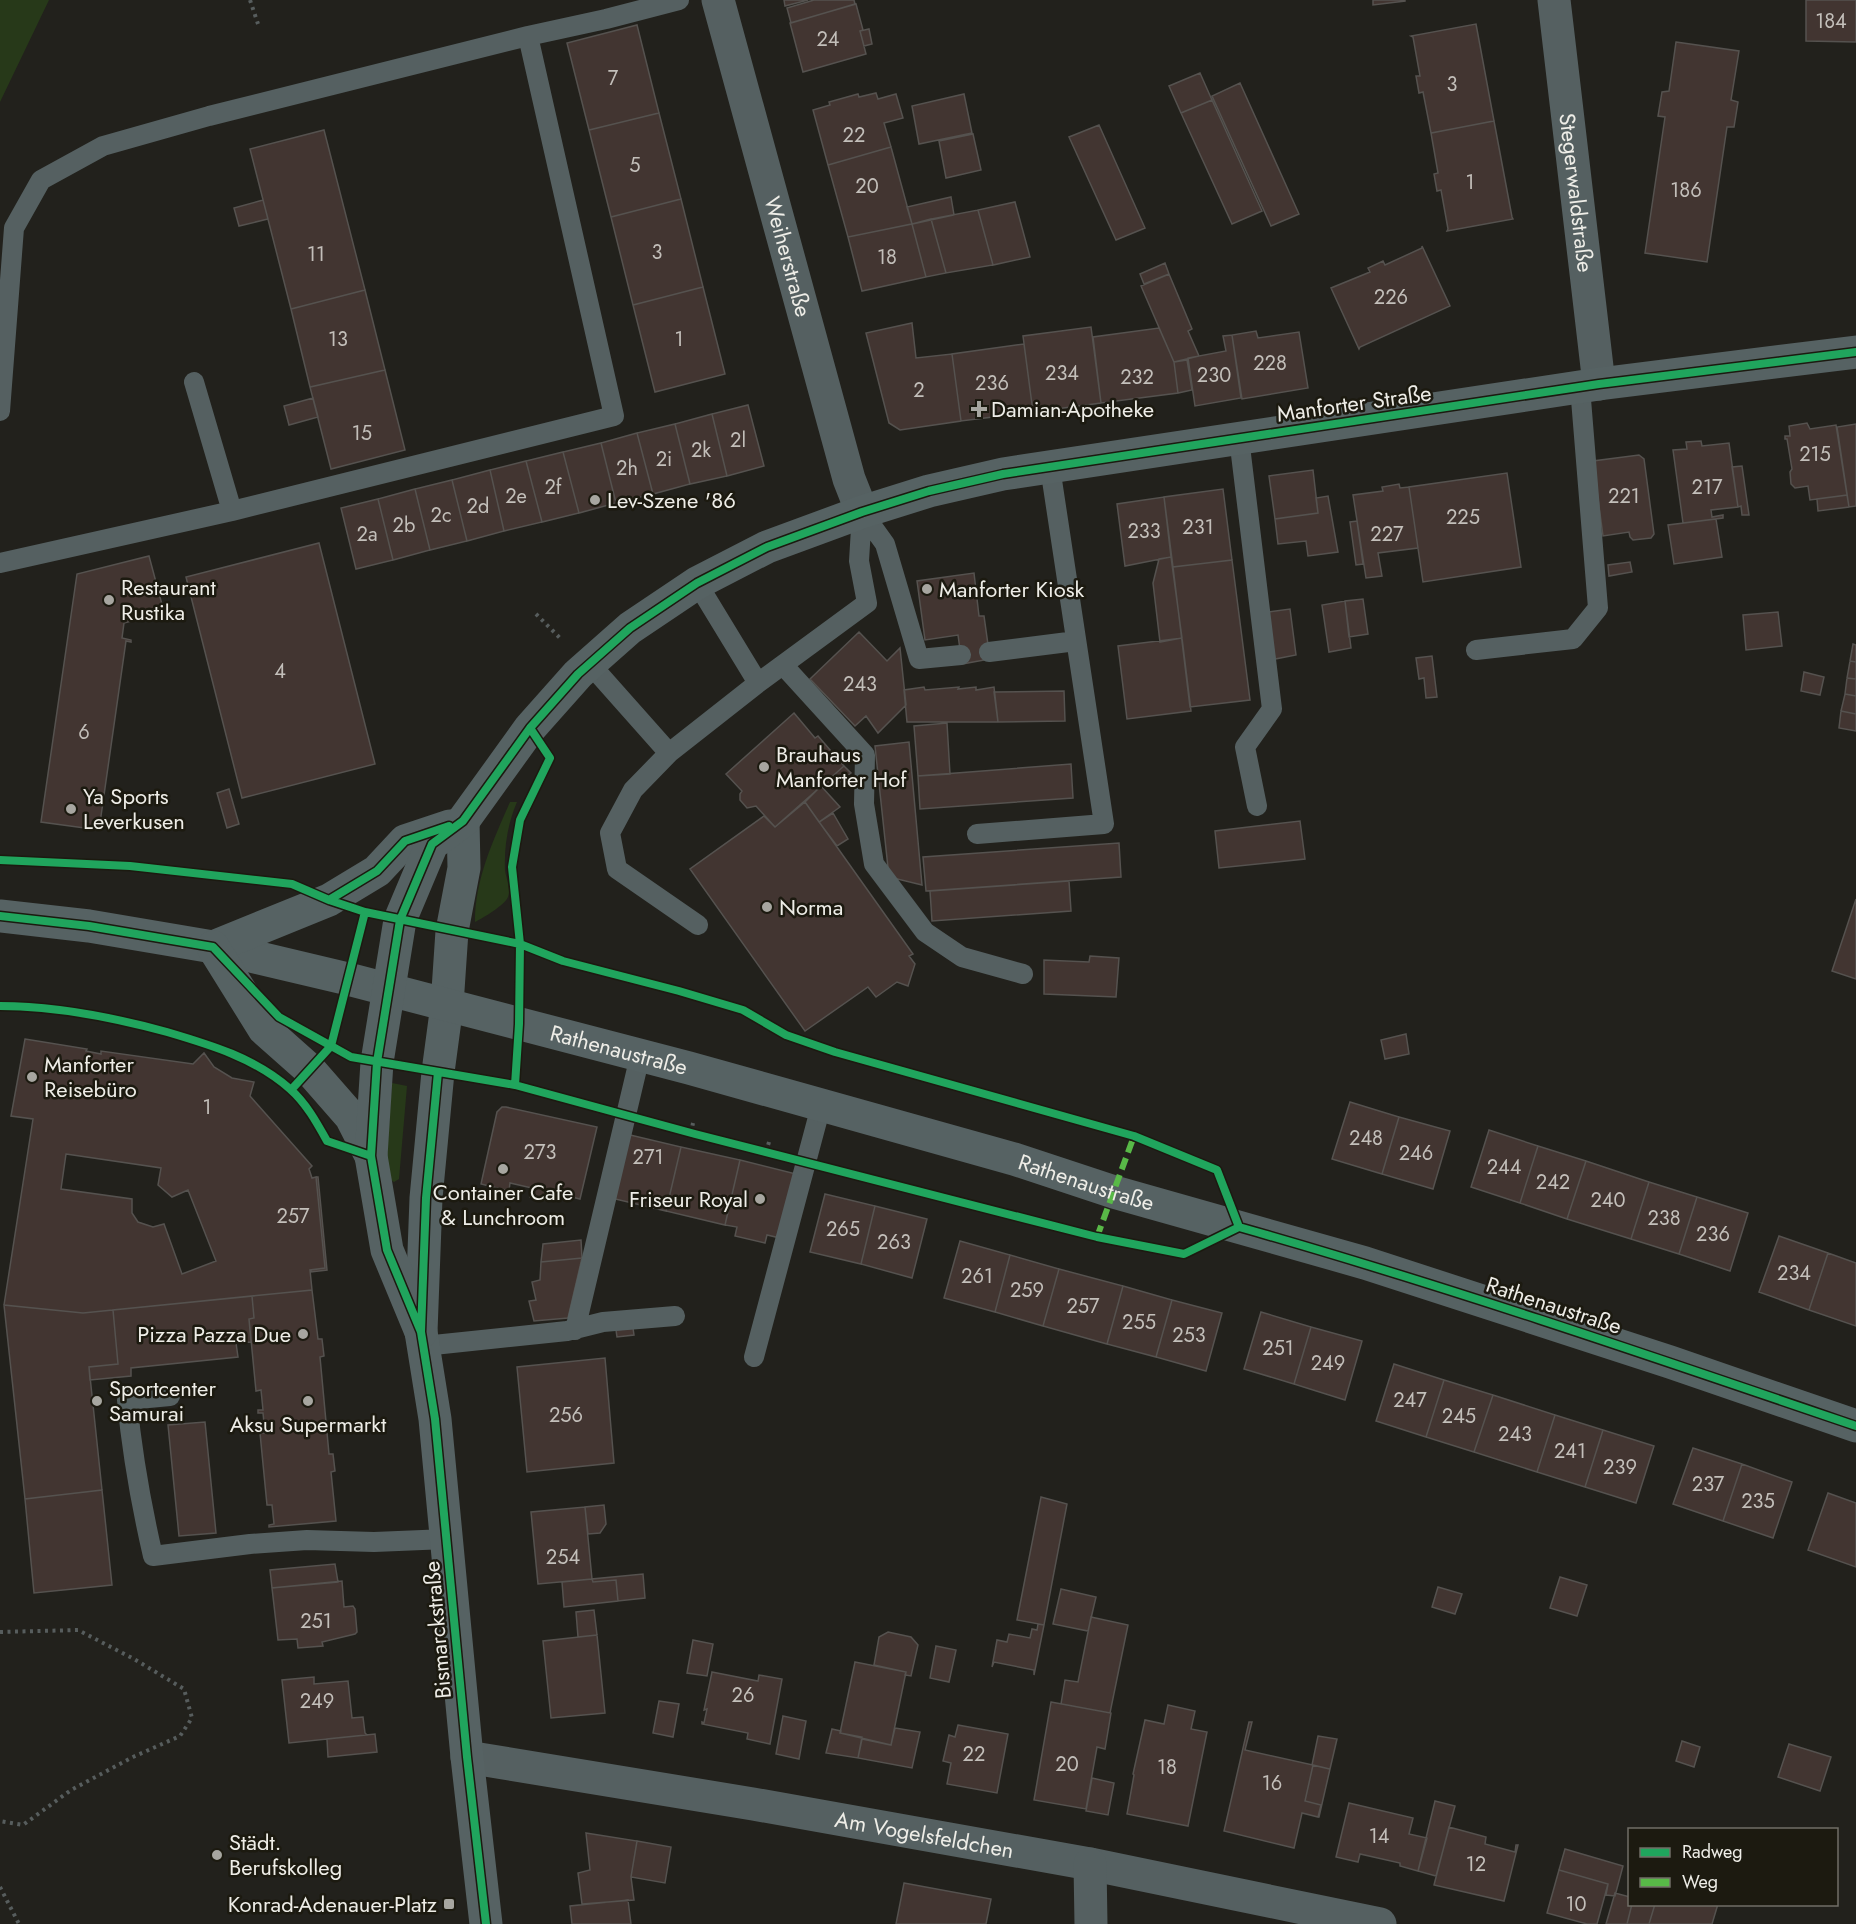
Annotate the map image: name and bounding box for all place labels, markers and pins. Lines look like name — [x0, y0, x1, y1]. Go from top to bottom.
place label: Damian-Apotheke — [991, 393, 1154, 425]
marker: Damian-Apotheke — [972, 402, 986, 416]
place label: Lev-Szene '86 — [607, 484, 736, 516]
marker: Lev-Szene '86 — [588, 493, 602, 507]
place label: Restaurant Rustika — [121, 571, 217, 628]
place label: Manforter Kiosk — [939, 573, 1085, 605]
marker: Manforter Kiosk — [920, 582, 934, 596]
marker: Restaurant Rustika — [102, 593, 116, 607]
place label: Brauhaus Manforter Hof — [776, 738, 907, 795]
marker: Brauhaus Manforter Hof — [757, 760, 771, 774]
place label: Ya Sports Leverkusen — [83, 780, 185, 837]
marker: Ya Sports Leverkusen — [64, 802, 78, 816]
place label: Norma — [779, 891, 843, 923]
marker: Norma — [760, 900, 774, 914]
place label: Manforter Reisebüro — [44, 1048, 137, 1105]
marker: Manforter Reisebüro — [25, 1070, 39, 1084]
marker: Container Cafe & Lunchroom — [496, 1162, 510, 1176]
place label: Container Cafe & Lunchroom — [433, 1176, 573, 1233]
place label: Friseur Royal — [629, 1183, 748, 1215]
marker: Friseur Royal — [753, 1192, 767, 1206]
place label: Pizza Pazza Due — [137, 1318, 291, 1350]
marker: Pizza Pazza Due — [296, 1327, 310, 1341]
place label: Sportcenter Samurai — [109, 1372, 216, 1429]
marker: Sportcenter Samurai — [90, 1394, 104, 1408]
marker: Aksu Supermarkt — [301, 1394, 315, 1408]
place label: Aksu Supermarkt — [230, 1408, 387, 1440]
place label: Städt. Berufskolleg — [229, 1826, 342, 1883]
marker: Städt. Berufskolleg — [210, 1848, 224, 1862]
place label: Konrad-Adenauer-Platz — [228, 1888, 437, 1920]
marker: Konrad-Adenauer-Platz — [442, 1897, 456, 1911]

